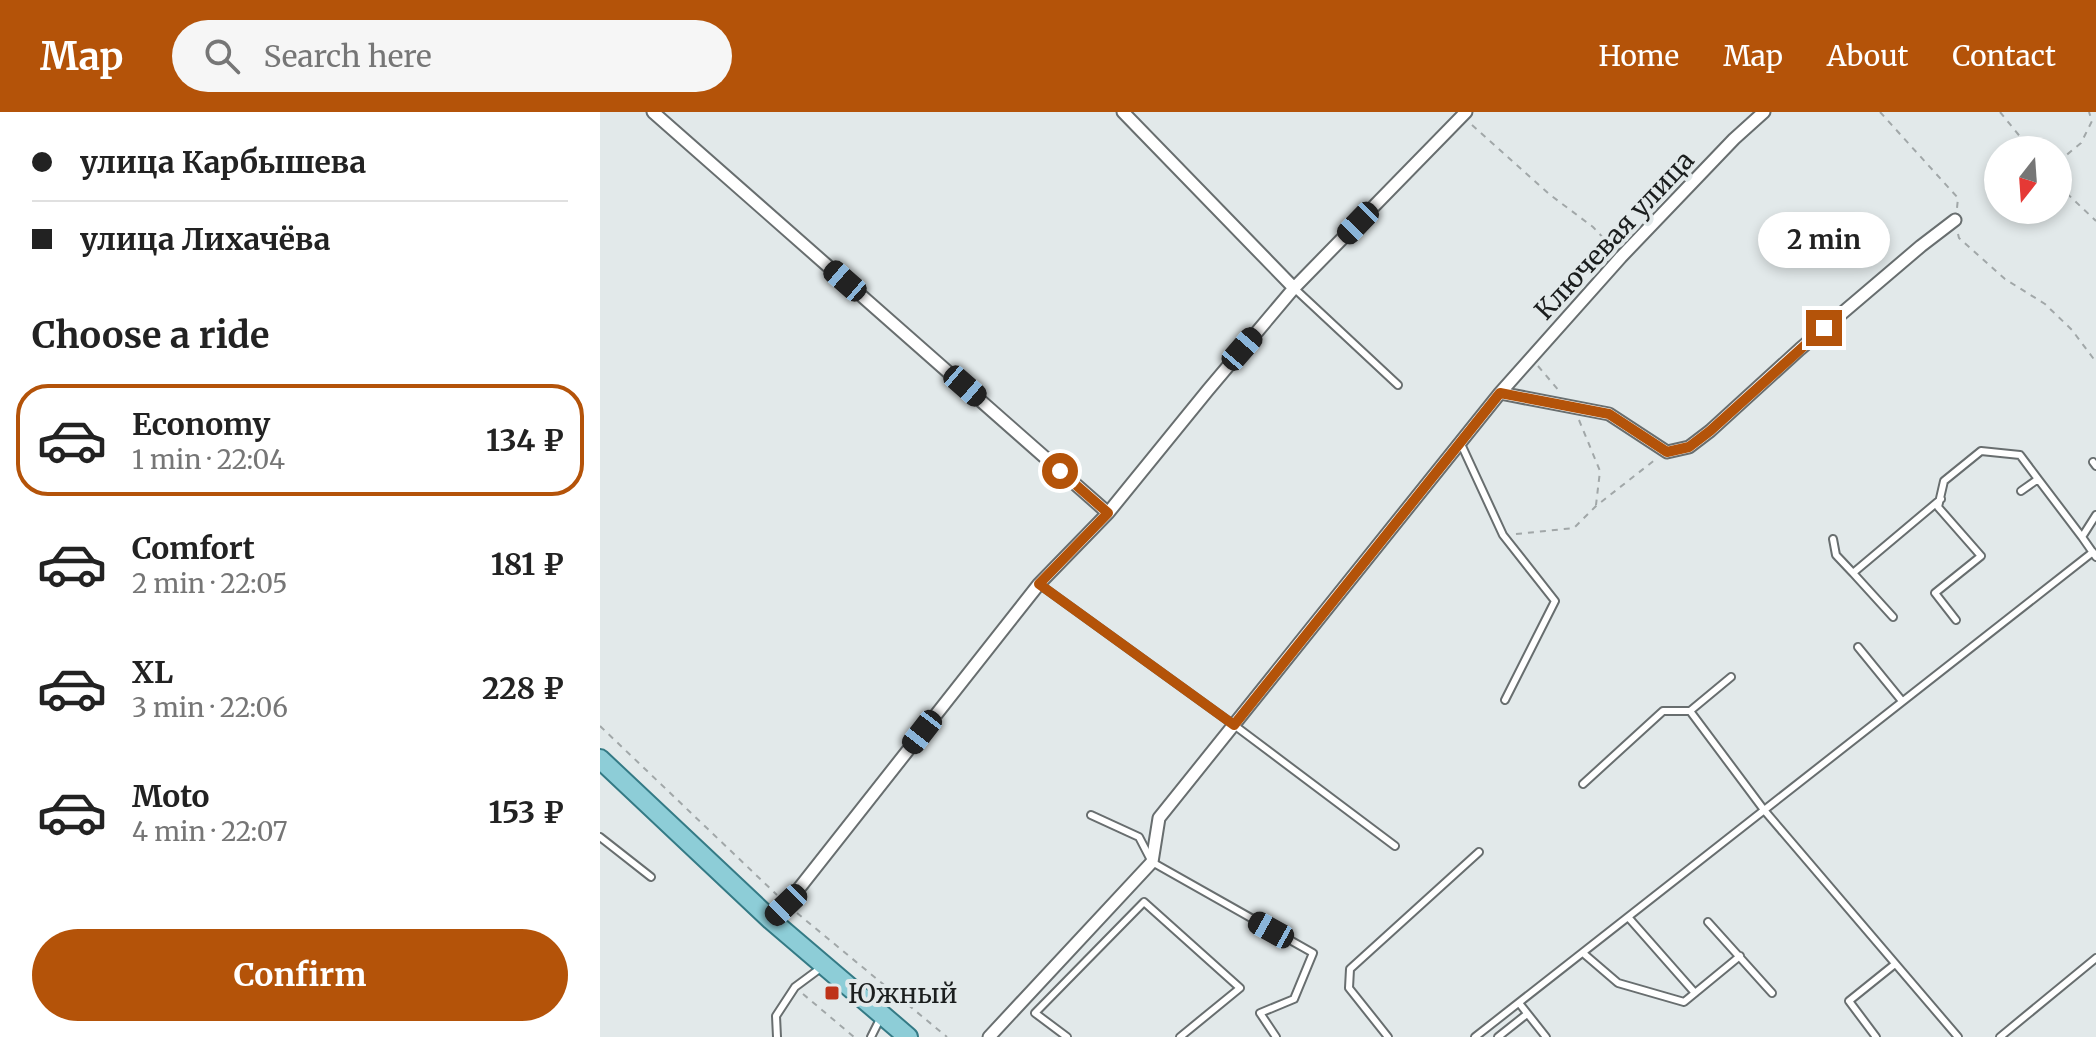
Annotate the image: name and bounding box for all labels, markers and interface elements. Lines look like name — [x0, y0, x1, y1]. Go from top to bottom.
search box — [172, 20, 732, 92]
text: Map — [40, 33, 124, 80]
icon: search — [200, 34, 244, 78]
text: Search here — [264, 37, 432, 75]
text: Home — [1598, 38, 1679, 74]
text: Map — [1723, 38, 1783, 74]
text: About — [1827, 38, 1908, 74]
text: Contact — [1952, 38, 2056, 74]
north arrow — [1984, 136, 2072, 224]
map controls — [1984, 136, 2072, 224]
text: улица Карбышева — [80, 143, 366, 181]
street label: Ключевая улица — [1527, 144, 1701, 326]
car — [1333, 197, 1383, 249]
callout: 2 min — [1758, 212, 1890, 268]
text: улица Лихачёва — [80, 220, 331, 258]
text: 2 min — [1787, 223, 1861, 256]
car — [819, 256, 871, 306]
route end — [1806, 310, 1842, 346]
text: Choose a ride — [32, 313, 269, 358]
car — [1217, 323, 1267, 375]
car — [939, 361, 991, 411]
icon: car — [36, 404, 108, 476]
text: Economy — [132, 405, 270, 443]
text: 134 ₽ — [486, 421, 564, 459]
text: 1 min · 22:04 — [132, 443, 285, 476]
route start — [1042, 453, 1078, 489]
icon: car — [36, 528, 108, 600]
text: Comfort — [132, 529, 255, 567]
text: 181 ₽ — [491, 545, 564, 583]
text: 2 min · 22:05 — [132, 567, 288, 600]
icon: car — [36, 652, 108, 724]
text: XL — [132, 653, 173, 691]
text: 228 ₽ — [482, 669, 564, 707]
text: 3 min · 22:06 — [132, 691, 288, 724]
car — [898, 706, 946, 758]
icon: car — [36, 776, 108, 848]
text: Moto — [132, 777, 210, 815]
text: 153 ₽ — [489, 793, 564, 831]
text: 4 min · 22:07 — [132, 815, 288, 848]
car — [760, 880, 812, 930]
car — [1244, 908, 1298, 952]
button: Confirm — [32, 929, 568, 1021]
place label: Южный — [848, 977, 957, 1010]
marker: Южный — [823, 984, 841, 1002]

